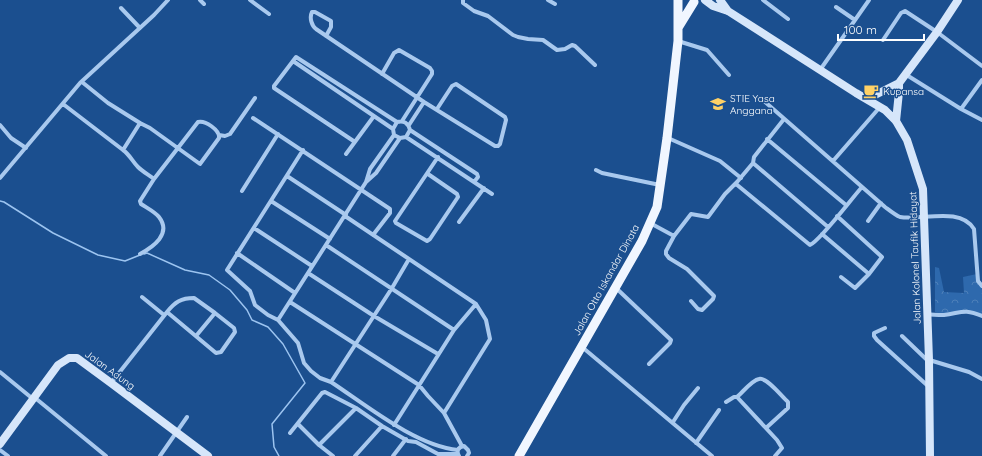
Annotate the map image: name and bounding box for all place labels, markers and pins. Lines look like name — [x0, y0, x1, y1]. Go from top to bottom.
cafe icon: Kupansa — [862, 82, 880, 100]
place label: Kupansa — [883, 85, 924, 98]
place label: STIE Yasa Anggana — [730, 92, 775, 117]
school or university icon: STIE Yasa Anggana — [709, 95, 727, 113]

